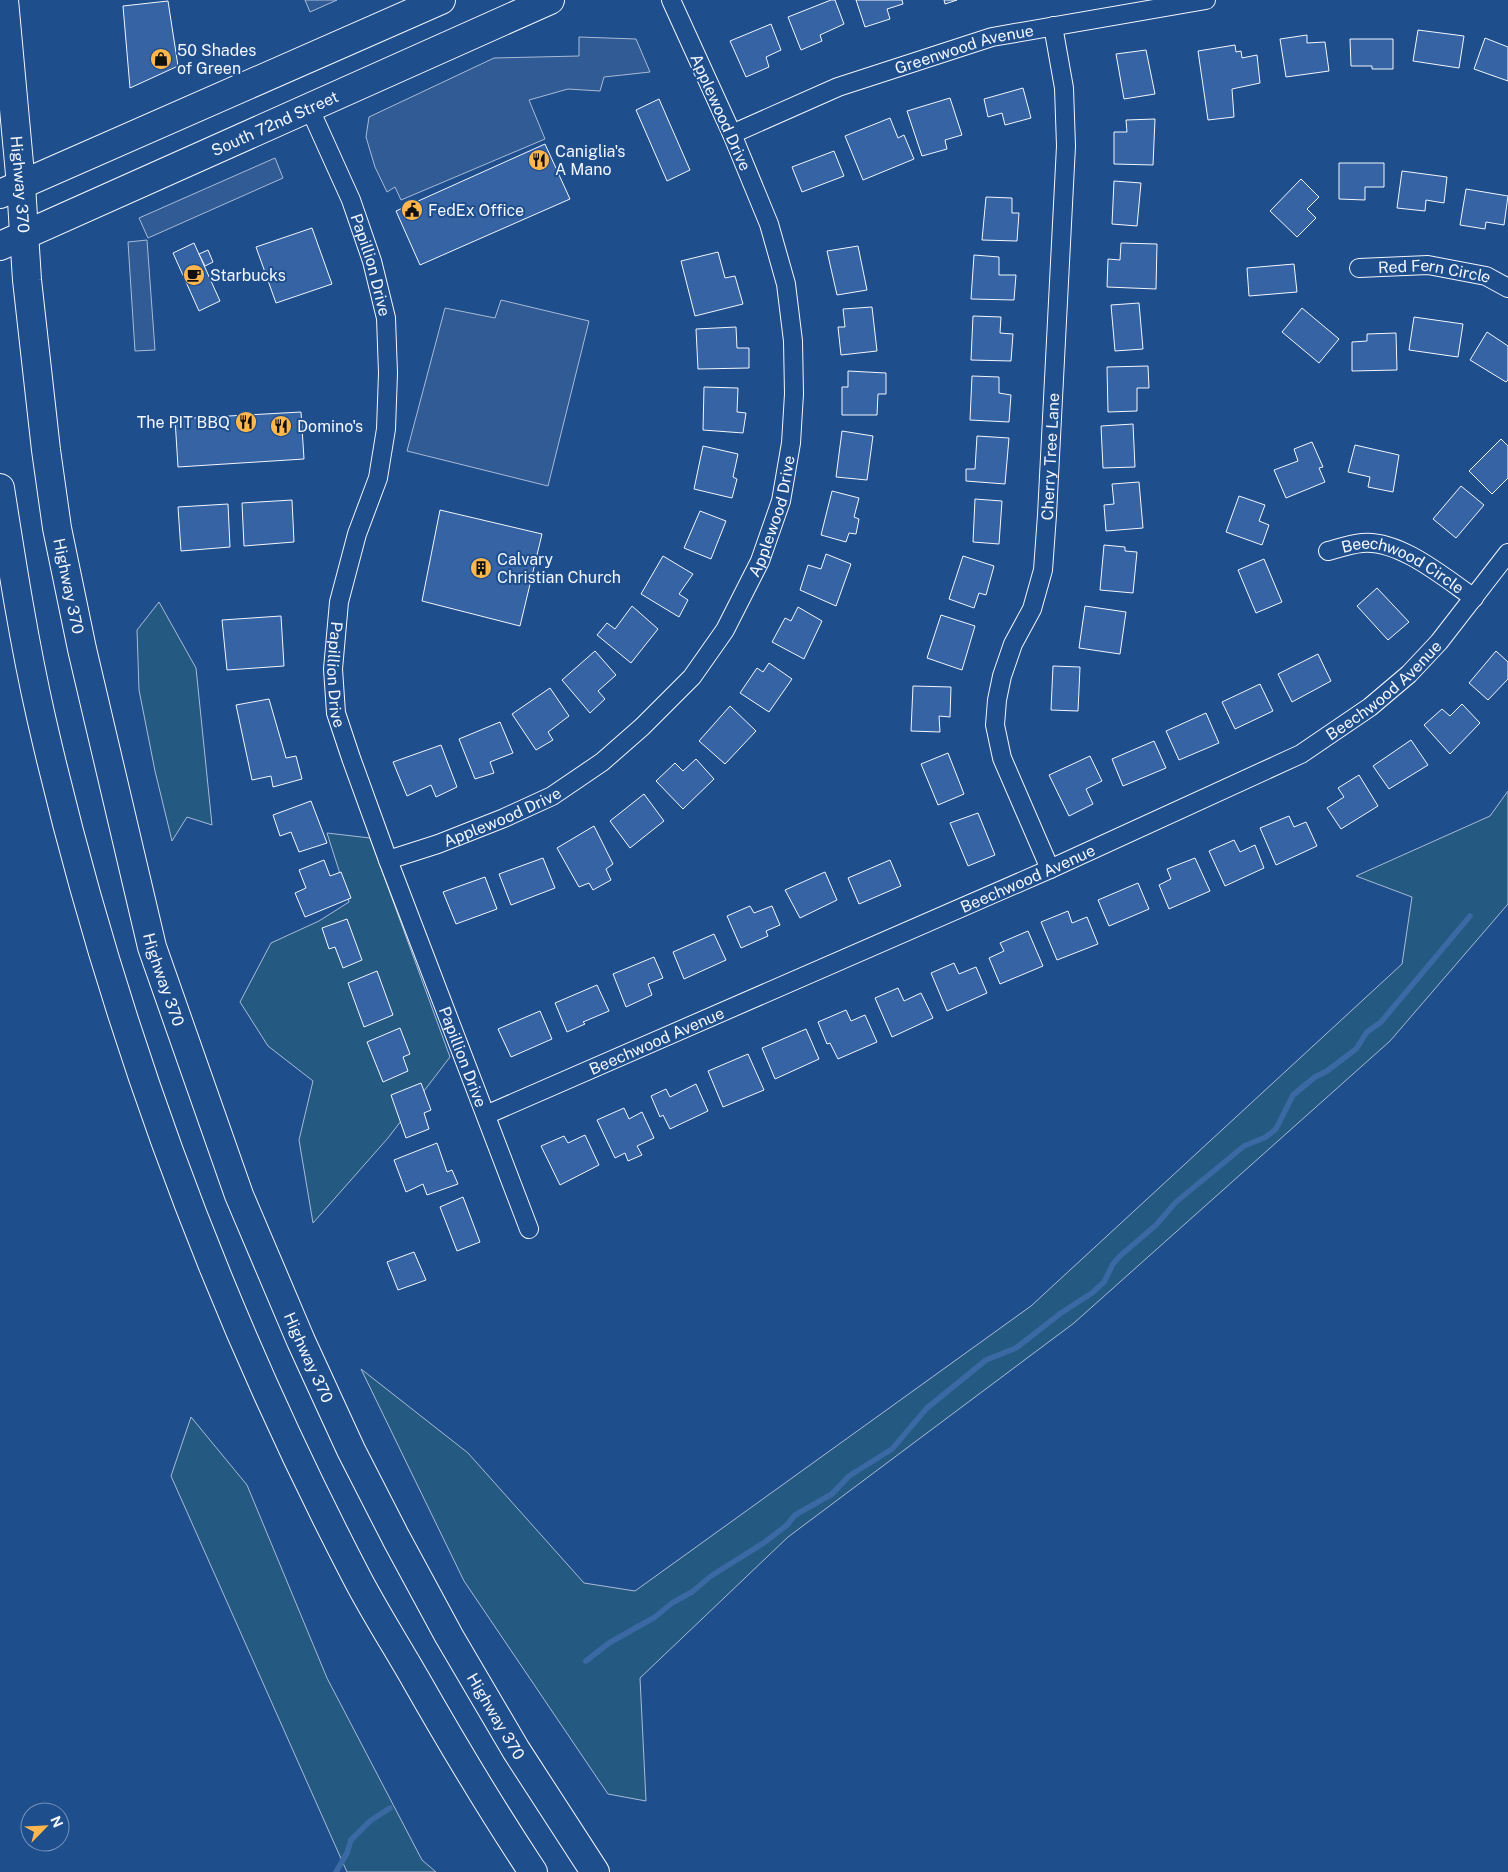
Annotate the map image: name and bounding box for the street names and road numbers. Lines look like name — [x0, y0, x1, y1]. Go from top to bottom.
street label: Greenwood Avenue — [892, 21, 1035, 78]
street label: Applewood Drive — [686, 51, 755, 174]
street label: South 72nd Street — [208, 87, 341, 160]
street label: Highway 370 — [7, 135, 33, 234]
street label: Papillion Drive — [346, 211, 394, 318]
street label: Red Fern Circle — [1377, 256, 1495, 287]
street label: Cherry Tree Lane — [1038, 392, 1063, 521]
street label: Applewood Drive — [745, 454, 799, 580]
street label: Beechwood Circle — [1339, 534, 1468, 598]
street label: Highway 370 — [49, 536, 88, 636]
street label: Papillion Drive — [323, 621, 349, 730]
street label: Beechwood Avenue — [1322, 637, 1446, 744]
street label: Applewood Drive — [441, 784, 565, 851]
street label: Beechwood Avenue — [957, 841, 1098, 917]
street label: Highway 370 — [139, 931, 188, 1029]
street label: Beechwood Avenue — [586, 1003, 727, 1079]
street label: Papillion Drive — [435, 1004, 491, 1110]
street label: Highway 370 — [280, 1309, 337, 1406]
street label: Highway 370 — [463, 1670, 529, 1763]

